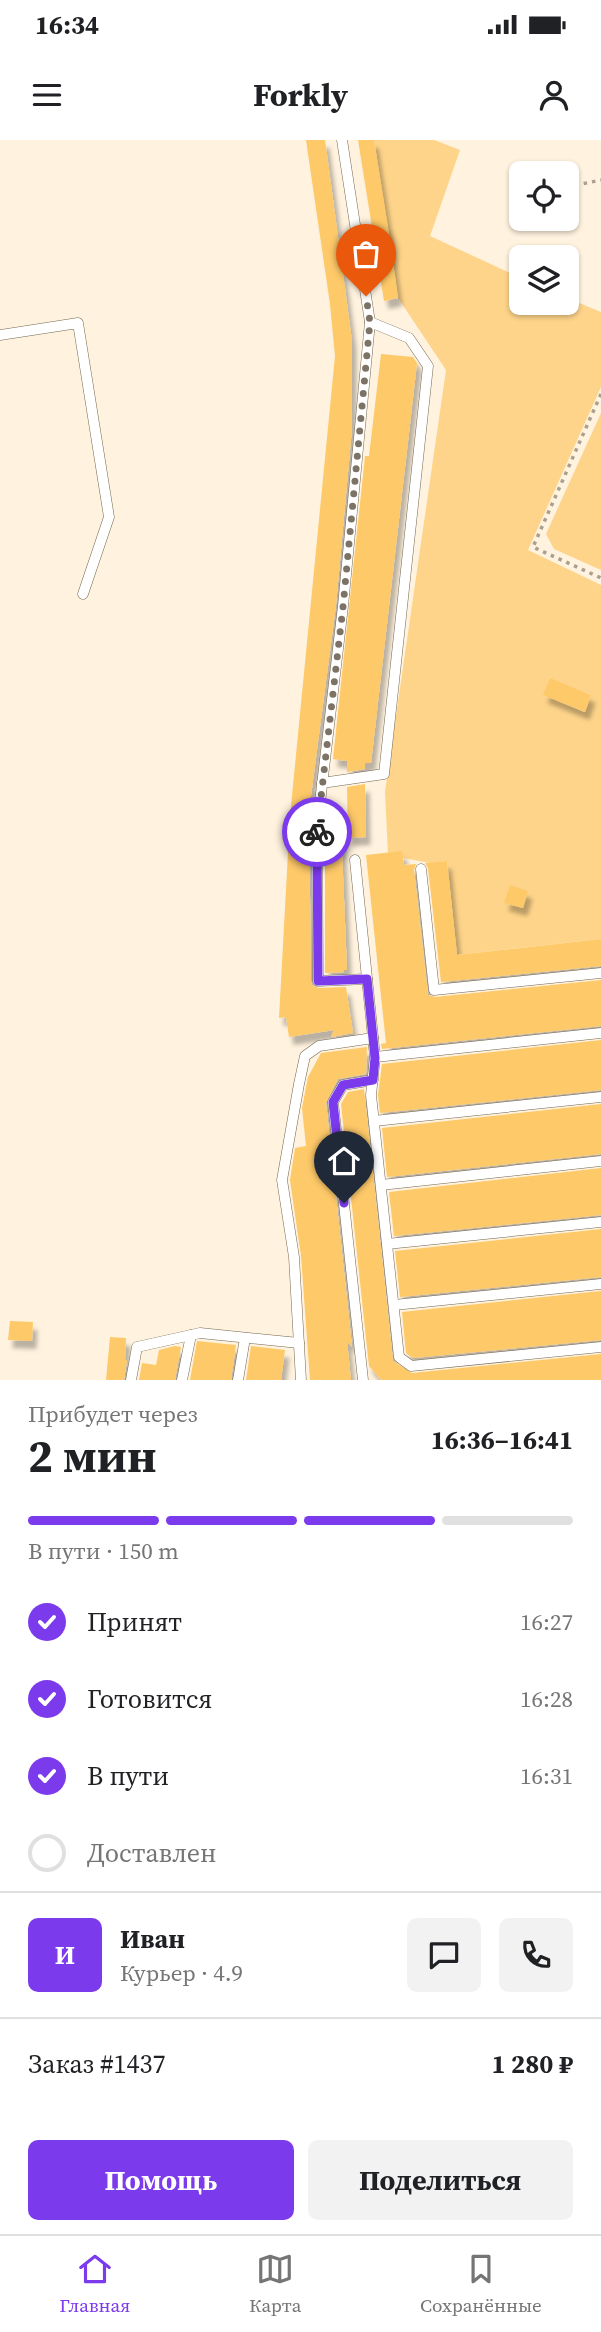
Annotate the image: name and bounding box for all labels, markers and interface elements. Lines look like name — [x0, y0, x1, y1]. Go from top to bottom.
text: 16:34 — [35, 7, 99, 43]
text: Forkly — [253, 73, 348, 117]
icon: menu — [28, 76, 66, 114]
icon: person — [535, 76, 573, 114]
map controls — [509, 161, 579, 315]
button: locate — [509, 161, 579, 231]
pin — [336, 224, 396, 296]
icon: bag — [347, 235, 385, 273]
button: layers — [509, 245, 579, 315]
courier — [282, 797, 352, 867]
icon: bike — [298, 813, 336, 851]
pin — [314, 1131, 374, 1203]
icon: home — [325, 1142, 363, 1180]
text: Прибудет через — [28, 1398, 198, 1430]
text: 16:36–16:41 — [431, 1422, 573, 1458]
text: 2 мин — [28, 1424, 157, 1487]
text: В пути · 150 m — [28, 1535, 179, 1567]
icon: check — [28, 1603, 66, 1641]
text: Принят — [87, 1604, 182, 1640]
text: 16:27 — [520, 1606, 573, 1638]
icon: check — [28, 1680, 66, 1718]
text: Готовится — [87, 1681, 212, 1717]
text: 16:28 — [520, 1683, 573, 1715]
icon: check — [28, 1757, 66, 1795]
text: В пути — [87, 1758, 169, 1794]
text: 16:31 — [520, 1760, 573, 1792]
text: Доставлен — [87, 1835, 216, 1871]
button: chat — [407, 1918, 481, 1992]
button: phone — [499, 1918, 573, 1992]
text: Иван — [120, 1921, 185, 1957]
text: И — [55, 1937, 75, 1973]
text: Курьер · 4.9 — [120, 1957, 243, 1989]
text: Заказ #1437 — [28, 2046, 166, 2082]
text: 1 280 ₽ — [491, 2046, 573, 2082]
button: Помощь — [28, 2140, 294, 2220]
button: Поделиться — [308, 2140, 573, 2220]
tab: Главная — [59, 2250, 130, 2318]
tab: Карта — [249, 2250, 301, 2318]
tab: Сохранённые — [420, 2250, 542, 2318]

